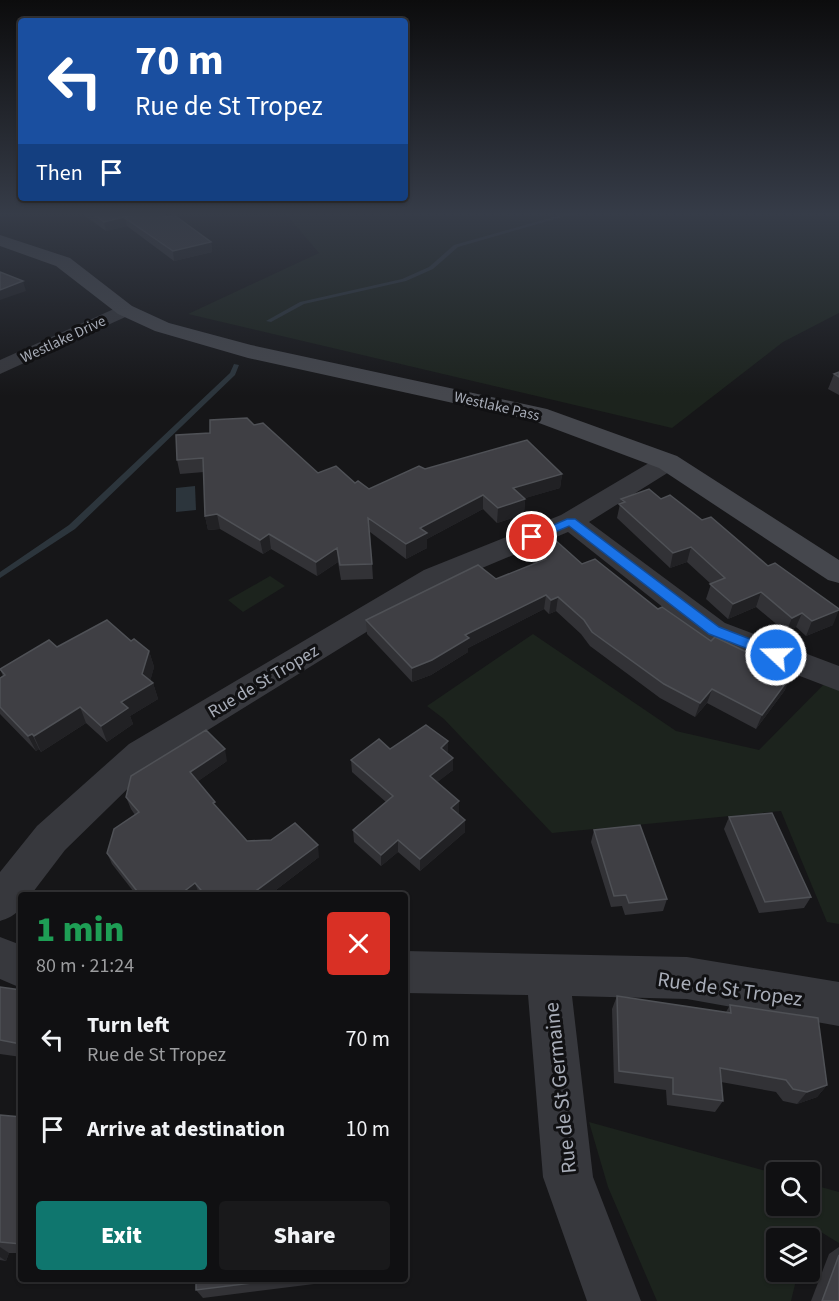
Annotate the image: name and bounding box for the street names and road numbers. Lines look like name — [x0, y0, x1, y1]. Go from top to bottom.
street label: Westlake Drive — [17, 311, 109, 368]
street label: Westlake Pass — [452, 386, 542, 427]
street label: Rue de St Tropez — [203, 638, 324, 724]
street label: Rue de St Tropez — [656, 964, 804, 1014]
street label: Rue de St Germaine — [536, 1001, 584, 1175]

